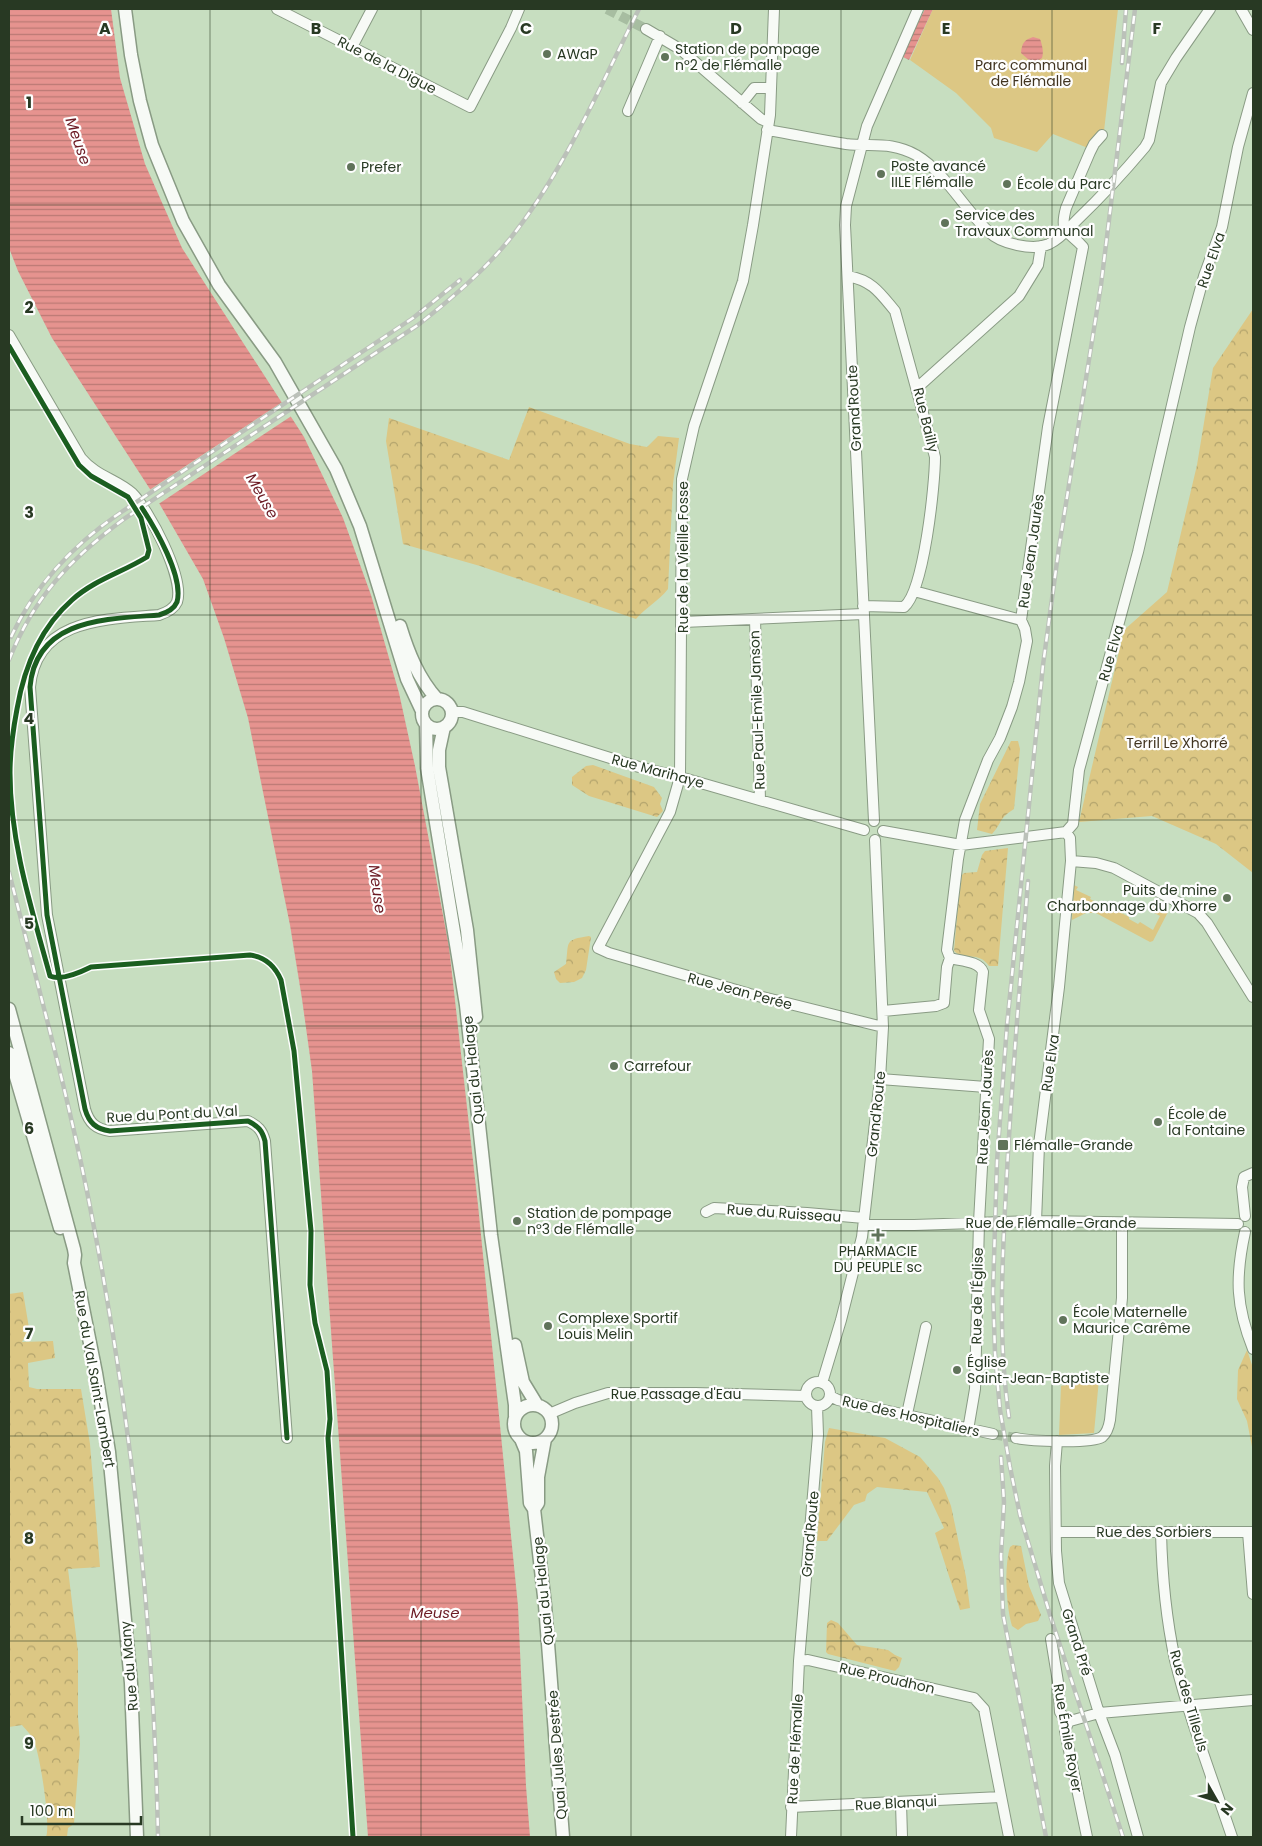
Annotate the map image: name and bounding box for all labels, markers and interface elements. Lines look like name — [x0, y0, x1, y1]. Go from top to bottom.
text: A — [99, 17, 111, 40]
text: B — [311, 17, 321, 40]
text: C — [520, 17, 532, 40]
text: D — [730, 17, 742, 40]
text: E — [942, 17, 950, 40]
text: F — [1153, 17, 1162, 40]
street label: Rue de la Digue — [334, 31, 440, 99]
place label: Station de pompage n°2 de Flémalle — [675, 39, 820, 75]
place label: AWaP — [557, 44, 598, 64]
marker: AWaP — [541, 48, 553, 60]
marker: Station de pompage n°2 de Flémalle — [659, 51, 671, 63]
park label: Parc communal de Flémalle — [975, 55, 1087, 91]
text: 1 — [26, 91, 32, 114]
water label: Meuse — [61, 114, 96, 167]
place label: Poste avancé IILE Flémalle — [891, 156, 986, 192]
place label: Prefer — [361, 157, 402, 177]
marker: Prefer — [345, 161, 357, 173]
marker: Poste avancé IILE Flémalle — [875, 168, 887, 180]
place label: École du Parc — [1017, 174, 1111, 194]
marker: École du Parc — [1001, 178, 1013, 190]
place label: Service des Travaux Communal — [955, 205, 1093, 241]
marker: Service des Travaux Communal — [939, 217, 951, 229]
street label: Rue Elva — [1192, 229, 1230, 291]
text: 2 — [24, 296, 34, 319]
street label: Grand'Route — [842, 364, 866, 452]
street label: Rue Bailly — [908, 385, 944, 455]
water label: Meuse — [241, 469, 284, 522]
street label: Rue de la Vieille Fosse — [673, 481, 693, 633]
street label: Rue Jean Jaurès — [1013, 493, 1049, 609]
text: 3 — [24, 501, 34, 524]
street label: Rue Elva — [1093, 622, 1129, 684]
street label: Rue Paul-Emile Janson — [744, 630, 770, 790]
text: 4 — [24, 707, 35, 730]
park label: Terril Le Xhorré — [1126, 733, 1228, 753]
street label: Rue Marihaye — [610, 749, 707, 793]
water label: Meuse — [364, 863, 391, 915]
place label: Puits de mine Charbonnage du Xhorre — [1047, 880, 1217, 916]
marker: Puits de mine Charbonnage du Xhorre — [1221, 892, 1233, 904]
text: 5 — [24, 912, 34, 935]
street label: Rue Jean Perée — [685, 967, 795, 1015]
street label: Quai du Halage — [457, 1014, 489, 1125]
street label: Rue Elva — [1036, 1033, 1064, 1093]
street label: Rue Jean Jaurès — [972, 1049, 998, 1165]
place label: Carrefour — [624, 1056, 691, 1076]
marker: Carrefour — [608, 1060, 620, 1072]
street label: Grand'Route — [862, 1070, 890, 1158]
street label: Rue du Pont du Val — [106, 1101, 238, 1127]
place label: École de la Fontaine — [1168, 1104, 1246, 1140]
marker: École de la Fontaine — [1152, 1116, 1164, 1128]
text: 6 — [24, 1117, 34, 1140]
place label: Flémalle-Grande — [1014, 1135, 1133, 1155]
marker: Flémalle-Grande — [996, 1138, 1010, 1152]
street label: Rue du Ruisseau — [726, 1199, 842, 1227]
place label: Station de pompage n°3 de Flémalle — [527, 1203, 672, 1239]
street label: Rue de Flémalle-Grande — [966, 1213, 1137, 1233]
marker: Station de pompage n°3 de Flémalle — [511, 1215, 523, 1227]
marker: PHARMACIE DU PEUPLE sc — [872, 1229, 884, 1241]
place label: PHARMACIE DU PEUPLE sc — [834, 1241, 922, 1277]
street label: Rue de l'Église — [966, 1247, 988, 1345]
street label: Rue du Val Saint-Lambert — [70, 1289, 120, 1469]
place label: École Maternelle Maurice Carême — [1073, 1302, 1191, 1338]
place label: Complexe Sportif Louis Melin — [558, 1308, 678, 1344]
marker: École Maternelle Maurice Carême — [1057, 1314, 1069, 1326]
marker: Complexe Sportif Louis Melin — [542, 1320, 554, 1332]
text: 7 — [25, 1322, 34, 1345]
place label: Église Saint-Jean-Baptiste — [967, 1352, 1110, 1388]
marker: Église Saint-Jean-Baptiste — [951, 1364, 963, 1376]
street label: Rue Passage d'Eau — [611, 1384, 741, 1404]
street label: Rue des Hospitaliers — [840, 1390, 982, 1442]
street label: Grand'Route — [796, 1490, 824, 1578]
street label: Rue des Sorbiers — [1096, 1522, 1212, 1542]
text: 8 — [24, 1527, 34, 1550]
street label: Quai du Halage — [527, 1535, 559, 1646]
water label: Meuse — [411, 1602, 459, 1623]
street label: Grand Pré — [1057, 1606, 1097, 1679]
street label: Rue du Many — [115, 1620, 143, 1712]
street label: Rue des Tilleuls — [1165, 1648, 1213, 1754]
street label: Rue Proudhon — [837, 1657, 937, 1699]
street label: Rue Émile Royer — [1049, 1682, 1087, 1794]
street label: Quai Jules Destrée — [542, 1689, 572, 1820]
street label: Rue de Flémalle — [782, 1693, 808, 1805]
text: 9 — [24, 1732, 34, 1755]
north arrow — [1192, 1776, 1242, 1826]
street label: Rue Blanqui — [854, 1791, 938, 1815]
scale bar — [22, 1794, 141, 1826]
text: N — [1216, 1799, 1238, 1820]
text: 100 m — [30, 1800, 73, 1821]

